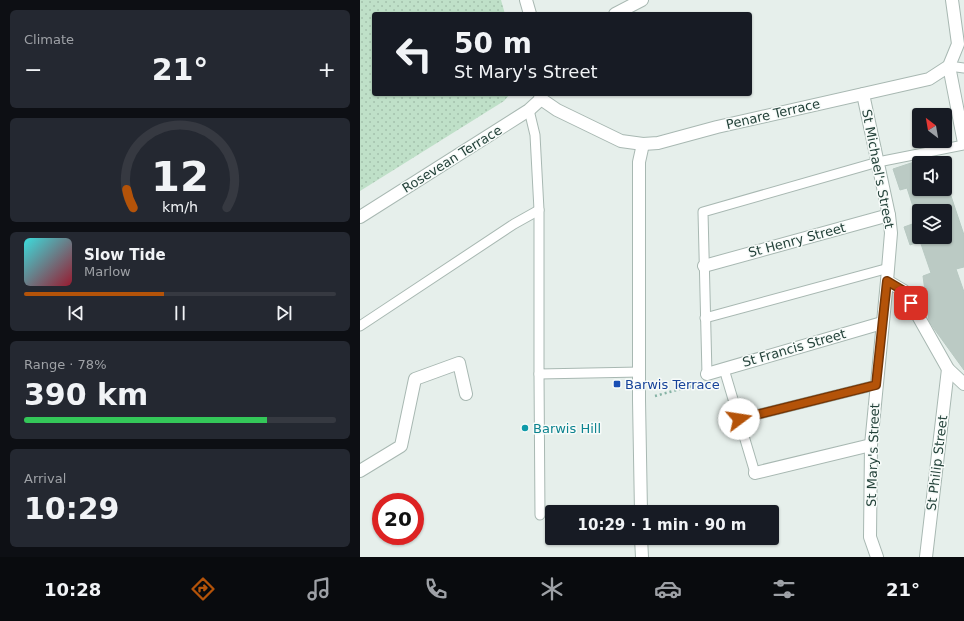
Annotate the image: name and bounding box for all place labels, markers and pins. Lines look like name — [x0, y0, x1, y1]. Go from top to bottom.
pin — [894, 286, 928, 320]
place label: Barwis Terrace — [625, 377, 720, 392]
marker: Barwis Terrace — [612, 379, 622, 389]
place label: Barwis Hill — [533, 421, 601, 436]
marker: Barwis Hill — [520, 423, 530, 433]

